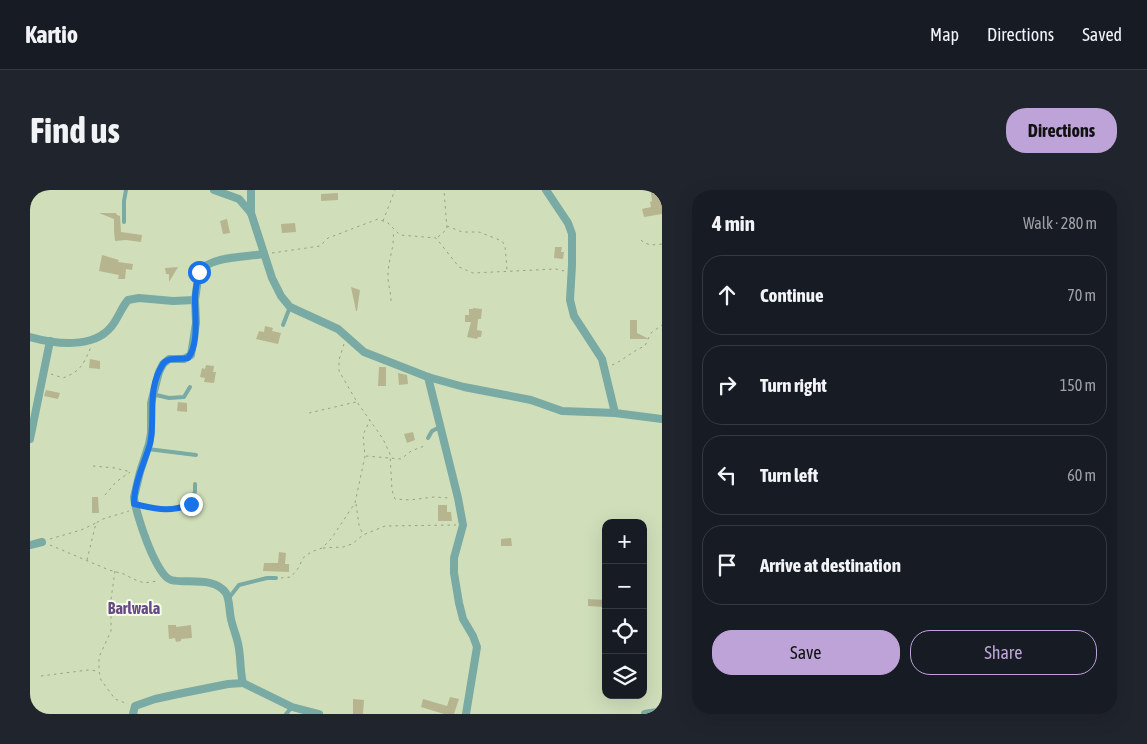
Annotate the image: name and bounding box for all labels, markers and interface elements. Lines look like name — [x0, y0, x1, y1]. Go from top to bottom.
text: Kartio — [25, 21, 78, 48]
text: Map — [930, 24, 959, 45]
text: Directions — [987, 24, 1054, 45]
text: Saved — [1082, 24, 1122, 45]
button: Directions — [1006, 108, 1117, 153]
text: Find us — [30, 110, 120, 150]
text: 4 min — [712, 211, 755, 235]
text: Walk · 280 m — [1023, 214, 1097, 232]
route start — [188, 261, 211, 284]
icon: ahead — [713, 281, 741, 309]
text: Continue — [760, 284, 824, 306]
text: 70 m — [1067, 286, 1096, 304]
icon: right — [713, 371, 741, 399]
text: Turn right — [760, 374, 827, 396]
text: 150 m — [1060, 376, 1096, 394]
icon: left — [713, 461, 741, 489]
text: Turn left — [760, 464, 818, 486]
text: 60 m — [1067, 466, 1096, 484]
route end — [180, 493, 203, 516]
map controls — [602, 519, 647, 699]
button: + — [602, 519, 647, 564]
icon: arrive — [713, 551, 741, 579]
text: Arrive at destination — [760, 554, 901, 576]
button: − — [602, 564, 647, 609]
district label: Barlwala — [108, 599, 160, 617]
button: locate — [602, 609, 647, 654]
button: Save — [712, 630, 900, 675]
button: Share — [910, 630, 1097, 675]
button: layers — [602, 654, 647, 699]

